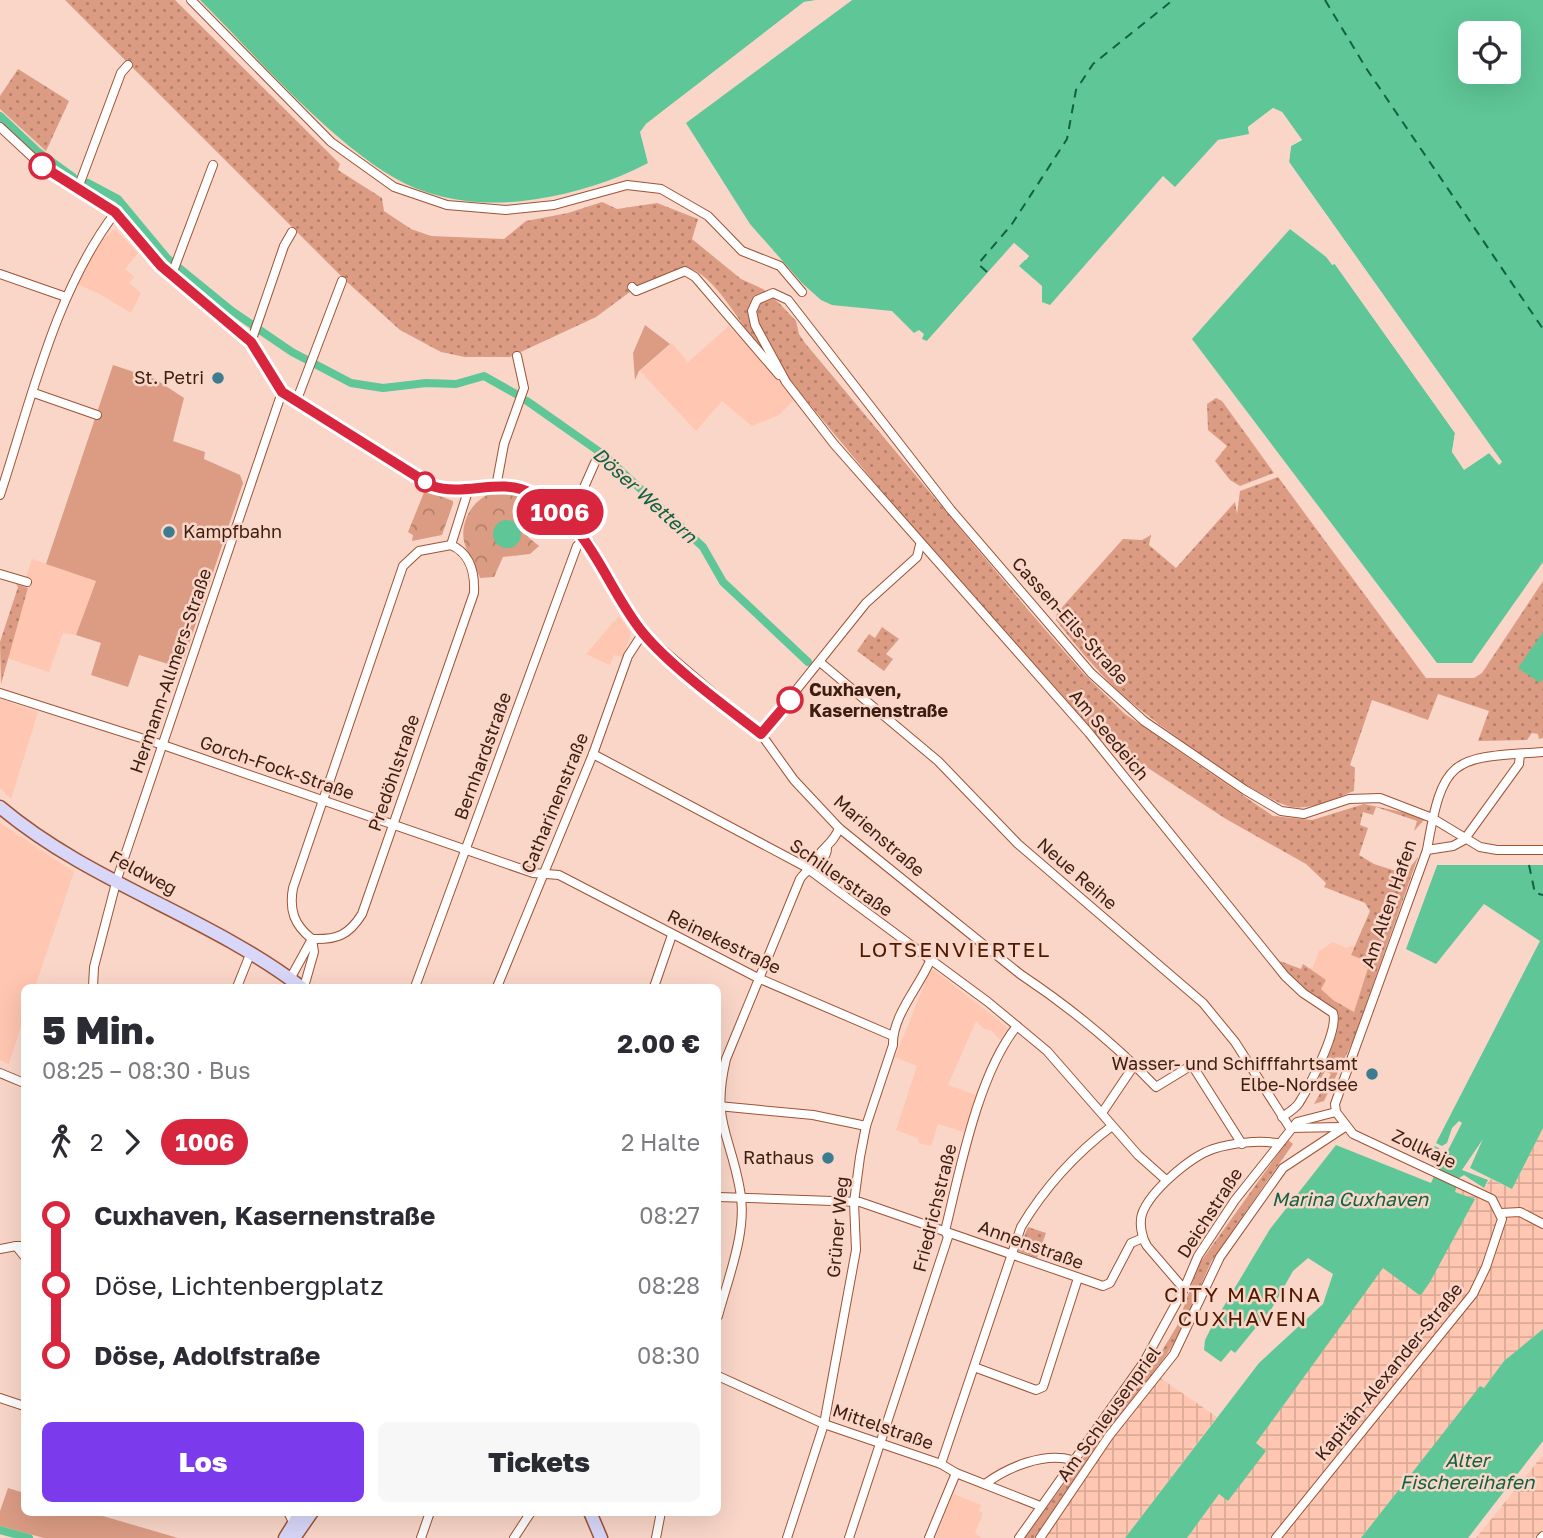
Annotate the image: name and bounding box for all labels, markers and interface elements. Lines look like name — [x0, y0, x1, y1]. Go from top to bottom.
map controls — [1458, 21, 1521, 84]
button: locate — [1458, 21, 1521, 84]
unlabelled marker — [29, 153, 55, 179]
place label: St. Petri — [134, 366, 204, 388]
marker: St. Petri — [210, 370, 226, 386]
water label: Döser Wettern — [589, 442, 703, 548]
unlabelled marker — [415, 472, 435, 492]
line badge: 1006 — [511, 489, 609, 535]
text: 1006 — [531, 497, 589, 526]
place label: Kampfbahn — [183, 520, 282, 542]
marker: Kampfbahn — [161, 524, 177, 540]
street label: Cassen-Eils-Straße — [1008, 552, 1134, 689]
street label: Hermann-Allmers-Straße — [125, 565, 216, 776]
place label: Cuxhaven, Kasernenstraße — [809, 678, 949, 721]
street label: Am Seedeich — [1065, 684, 1154, 784]
marker: Cuxhaven, Kasernenstraße — [777, 687, 803, 713]
street label: Bernhardstraße — [449, 689, 515, 823]
street label: Predöhlstraße — [363, 711, 423, 834]
street label: Catharinenstraße — [516, 729, 592, 876]
street label: Gorch-Fock-Straße — [197, 730, 357, 804]
street label: Marienstraße — [830, 790, 930, 881]
street label: Neue Reihe — [1033, 833, 1122, 914]
street label: Schillerstraße — [786, 834, 897, 921]
street label: Am Alten Hafen — [1356, 836, 1420, 971]
street label: Feldweg — [106, 845, 181, 899]
street label: Reinekestraße — [664, 904, 785, 978]
district label: LOTSENVIERTEL — [859, 936, 1051, 962]
text: 5 Min. — [42, 1007, 156, 1052]
text: 2.00 € — [617, 1028, 700, 1059]
place label: Wasser- und Schifffahrtsamt Elbe-Nordsee — [1112, 1052, 1358, 1095]
text: 08:25 – 08:30 · Bus — [42, 1056, 250, 1084]
marker: Wasser- und Schifffahrtsamt Elbe-Nordsee — [1364, 1066, 1380, 1082]
icon: walk — [42, 1123, 80, 1161]
icon: forward — [113, 1123, 151, 1161]
street label: Zollkaje — [1389, 1124, 1460, 1172]
text: 1006 — [175, 1127, 234, 1156]
text: 2 — [90, 1128, 103, 1156]
text: 2 Halte — [621, 1128, 700, 1156]
street label: Friedrichstraße — [907, 1141, 961, 1274]
place label: Rathaus — [743, 1146, 814, 1168]
marker: Rathaus — [820, 1150, 836, 1166]
street label: Deichstraße — [1172, 1163, 1247, 1262]
street label: Grüner Weg — [822, 1175, 852, 1279]
water label: Marina Cuxhaven — [1272, 1187, 1430, 1210]
text: Cuxhaven, Kasernenstraße — [94, 1200, 435, 1231]
text: 08:27 — [639, 1201, 700, 1229]
street label: Annenstraße — [976, 1215, 1087, 1273]
text: Döse, Lichtenbergplatz — [94, 1270, 383, 1301]
text: 08:28 — [637, 1271, 700, 1299]
street label: Kapitän-Alexander-Straße — [1310, 1278, 1467, 1465]
district label: CITY MARINA CUXHAVEN — [1164, 1281, 1322, 1331]
text: Döse, Adolfstraße — [94, 1340, 320, 1371]
text: 08:30 — [637, 1341, 700, 1369]
street label: Am Schleusenpriel — [1052, 1341, 1165, 1485]
street label: Mittelstraße — [830, 1399, 937, 1454]
button: Los — [42, 1422, 364, 1502]
button: Tickets — [378, 1422, 700, 1502]
water label: Alter Fischereihafen — [1400, 1448, 1536, 1493]

